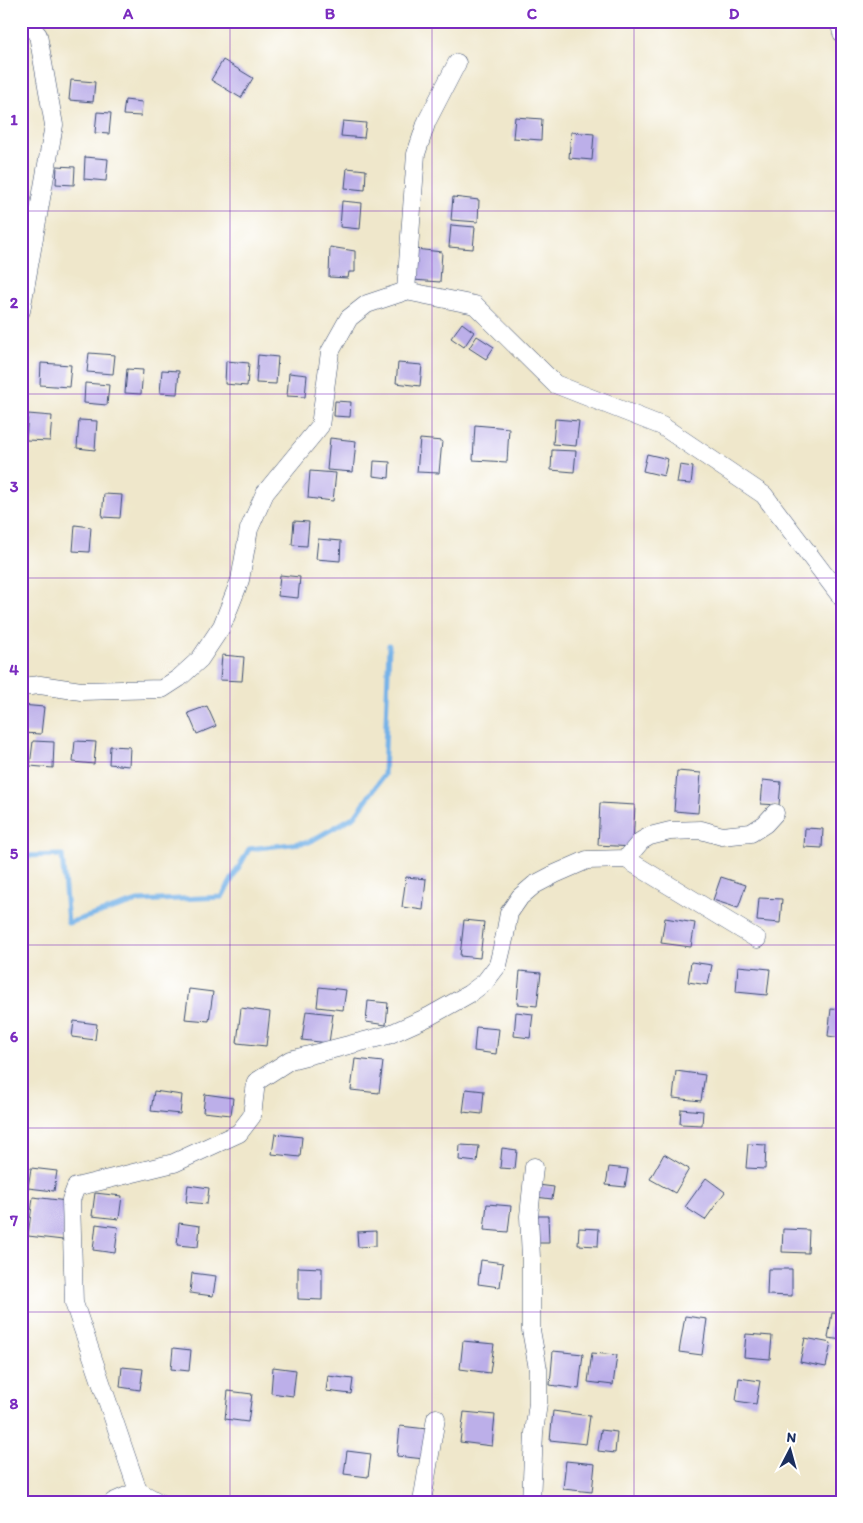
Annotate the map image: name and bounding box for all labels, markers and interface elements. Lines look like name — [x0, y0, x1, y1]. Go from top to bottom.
text: A — [122, 4, 134, 23]
text: B — [325, 4, 336, 23]
text: C — [527, 4, 538, 23]
text: D — [729, 4, 740, 23]
text: 1 — [10, 110, 18, 129]
text: 2 — [10, 293, 19, 312]
text: 3 — [10, 477, 19, 496]
text: 4 — [9, 660, 19, 679]
text: 5 — [10, 844, 19, 863]
text: 6 — [10, 1027, 19, 1046]
text: 7 — [9, 1211, 18, 1230]
text: 8 — [10, 1394, 19, 1413]
north arrow — [766, 1426, 816, 1476]
text: N — [786, 1429, 797, 1447]

